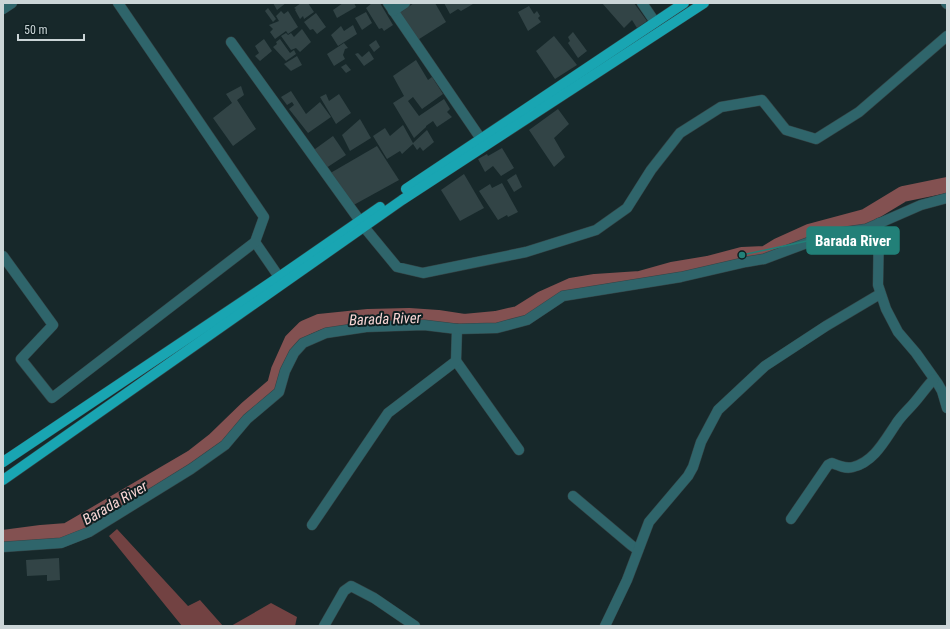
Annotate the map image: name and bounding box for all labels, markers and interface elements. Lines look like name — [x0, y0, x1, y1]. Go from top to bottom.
scale bar — [18, 16, 84, 42]
text: 50 m — [24, 23, 48, 37]
callout: Barada River — [807, 227, 899, 254]
text: Barada River — [815, 232, 891, 250]
water label: Barada River — [349, 309, 422, 329]
water label: Barada River — [79, 477, 151, 529]

